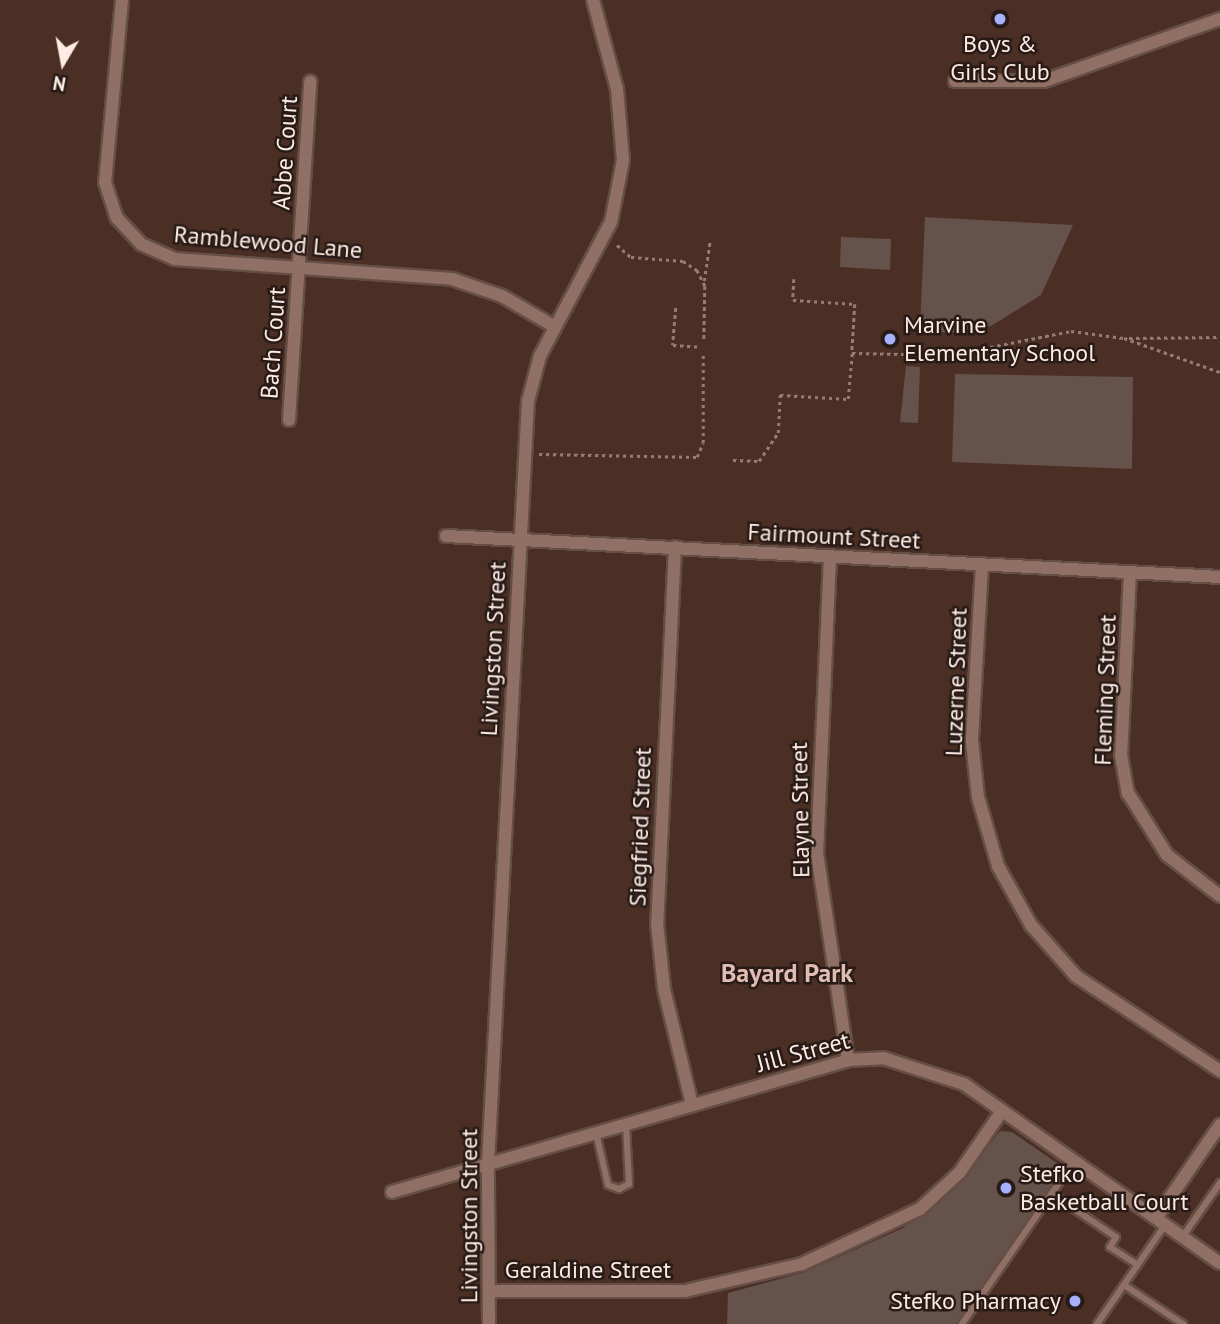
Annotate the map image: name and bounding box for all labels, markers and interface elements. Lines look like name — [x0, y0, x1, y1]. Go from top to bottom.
marker: Boys & Girls Club — [992, 11, 1008, 27]
north arrow — [28, 28, 98, 98]
place label: Boys & Girls Club — [950, 30, 1050, 86]
text: N — [51, 71, 68, 97]
street label: Abbe Court — [267, 95, 303, 211]
street label: Ramblewood Lane — [173, 219, 363, 265]
street label: Bach Court — [255, 286, 291, 400]
place label: Marvine Elementary School — [904, 311, 1096, 367]
marker: Marvine Elementary School — [882, 331, 898, 347]
street label: Fairmount Street — [747, 517, 921, 555]
street label: Livingston Street — [474, 561, 512, 737]
street label: Luzerne Street — [939, 607, 973, 757]
street label: Fleming Street — [1088, 614, 1122, 766]
street label: Elayne Street — [784, 742, 816, 878]
street label: Siegfried Street — [623, 747, 657, 907]
district label: Bayard Park — [721, 957, 853, 989]
street label: Jill Street — [753, 1026, 853, 1078]
street label: Livingston Street — [455, 1129, 483, 1303]
place label: Stefko Basketball Court — [1020, 1160, 1189, 1216]
marker: Stefko Basketball Court — [998, 1180, 1014, 1196]
street label: Geraldine Street — [505, 1256, 671, 1284]
place label: Stefko Pharmacy — [890, 1287, 1061, 1315]
marker: Stefko Pharmacy — [1067, 1293, 1083, 1309]

